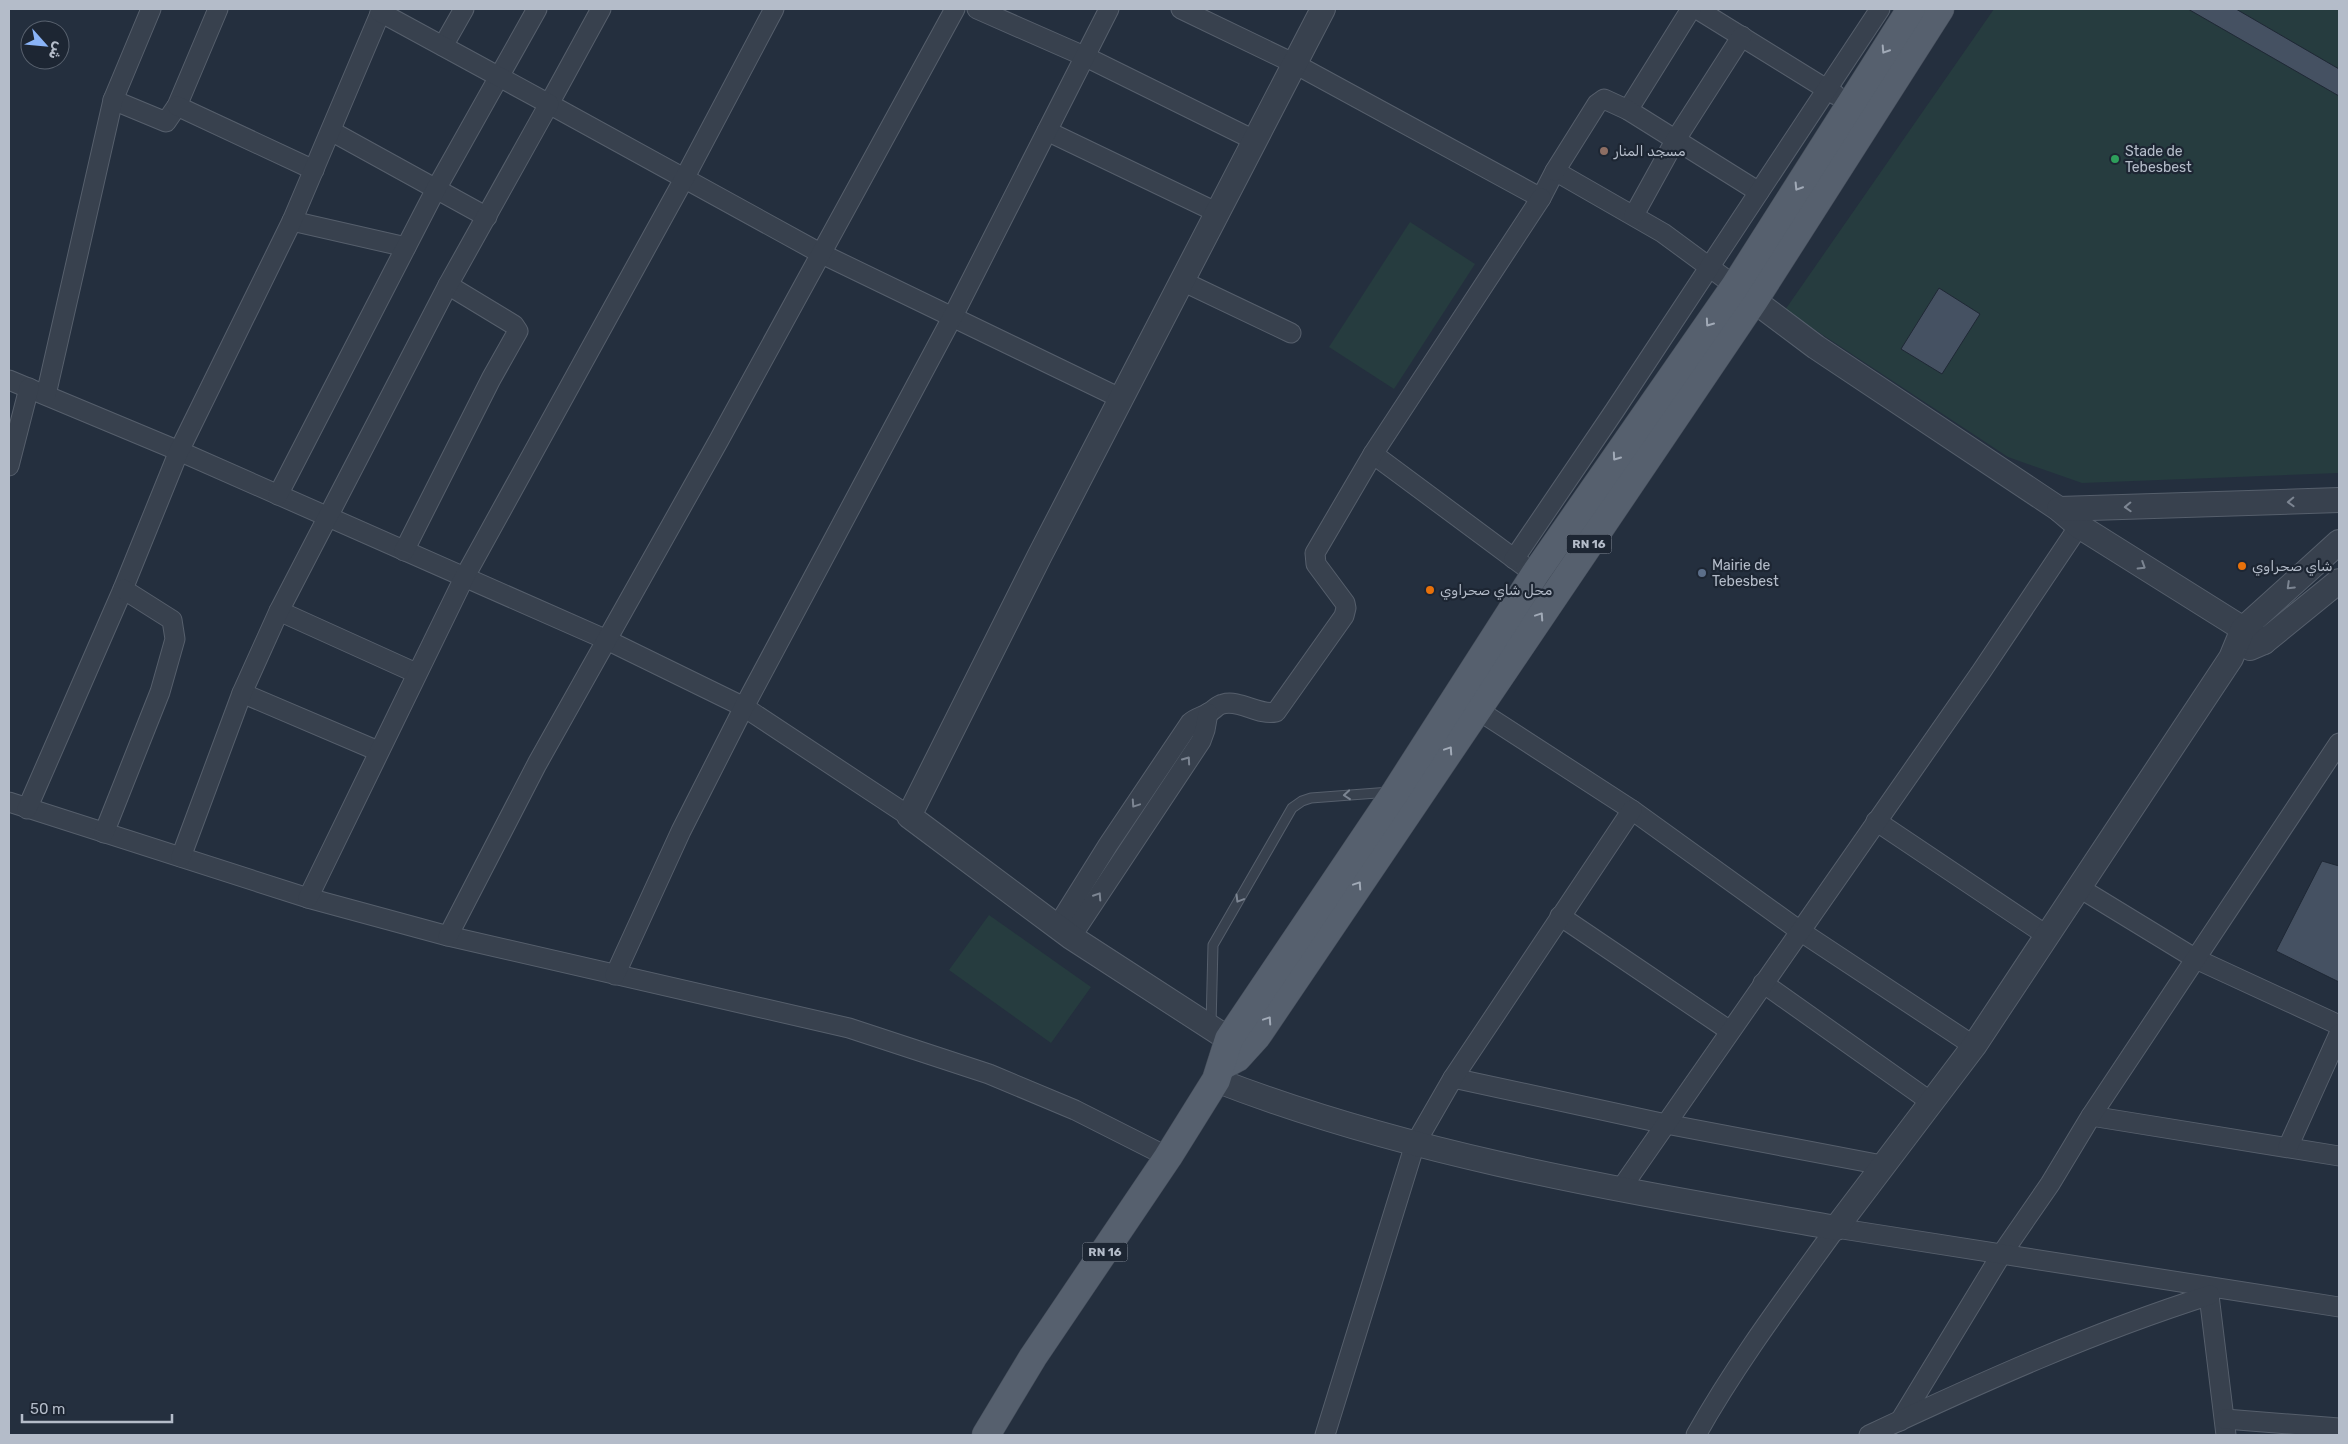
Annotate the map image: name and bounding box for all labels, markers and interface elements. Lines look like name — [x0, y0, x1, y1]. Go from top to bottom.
north arrow — [20, 20, 70, 70]
text: ش — [44, 39, 68, 63]
one-way arrow — [1881, 44, 1891, 53]
place label: مسجد المنار — [1613, 143, 1686, 160]
place label: Stade de Tebesbest — [2125, 143, 2192, 176]
marker: مسجد المنار — [1598, 145, 1610, 157]
marker: Stade de Tebesbest — [2109, 153, 2121, 165]
one-way arrow — [1795, 182, 1804, 191]
one-way arrow — [1706, 317, 1715, 327]
one-way arrow — [1613, 451, 1622, 460]
one-way arrow — [2286, 496, 2294, 507]
one-way arrow — [2124, 501, 2132, 512]
road number: RN 16 — [1566, 534, 1612, 554]
place label: Mairie de Tebesbest — [1712, 557, 1779, 590]
place label: شاي صحراوي — [2252, 558, 2333, 576]
one-way arrow — [2137, 559, 2146, 569]
marker: شاي صحراوي — [2236, 560, 2248, 572]
marker: Mairie de Tebesbest — [1696, 567, 1708, 579]
one-way arrow — [2286, 580, 2295, 589]
place label: محل شاي صحراوي — [1440, 582, 1553, 600]
marker: محل شاي صحراوي — [1424, 584, 1436, 596]
one-way arrow — [1534, 612, 1544, 621]
one-way arrow — [1443, 747, 1453, 756]
one-way arrow — [1181, 756, 1190, 766]
one-way arrow — [1343, 790, 1351, 801]
one-way arrow — [1132, 798, 1142, 807]
one-way arrow — [1352, 881, 1362, 890]
one-way arrow — [1092, 892, 1101, 902]
one-way arrow — [1236, 893, 1246, 902]
one-way arrow — [1262, 1016, 1271, 1025]
road number: RN 16 — [1082, 1242, 1128, 1262]
scale bar — [22, 1392, 172, 1424]
text: 50 m — [30, 1400, 65, 1418]

